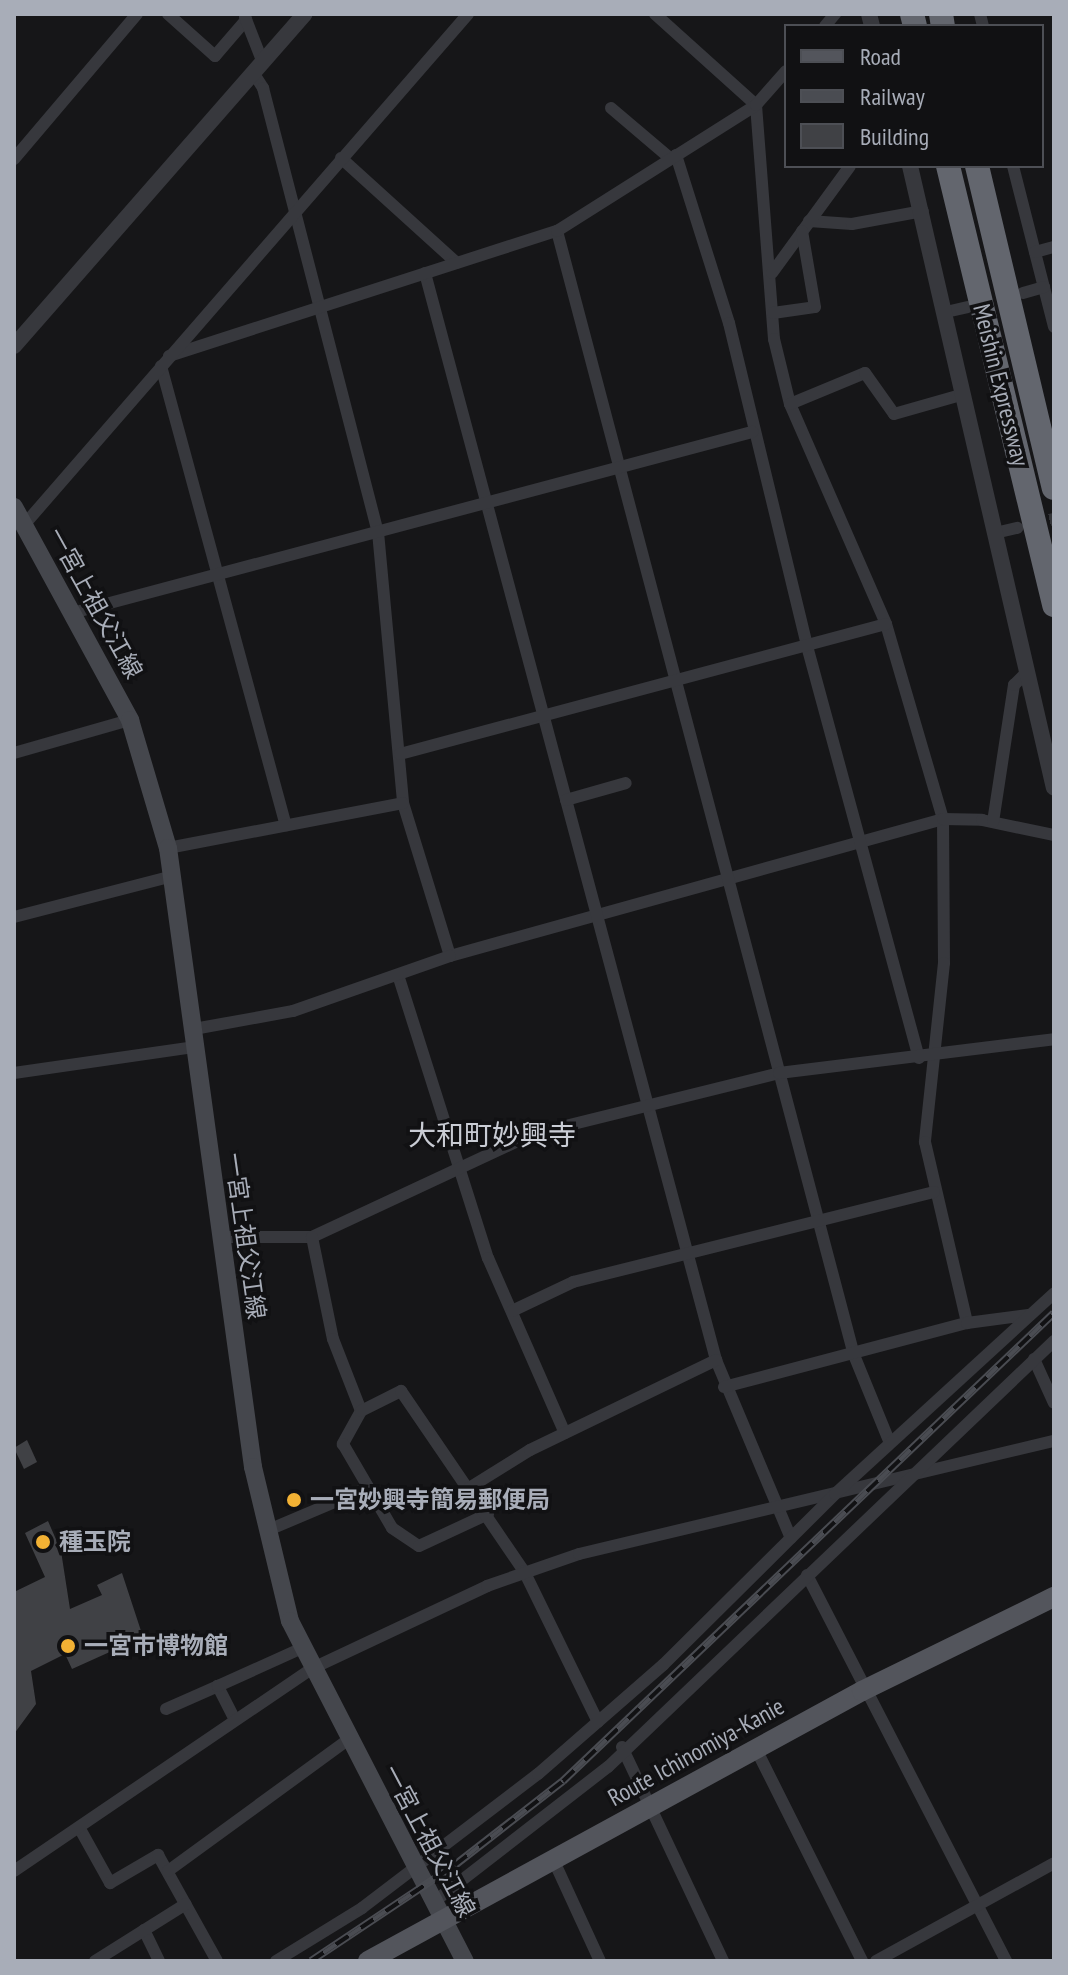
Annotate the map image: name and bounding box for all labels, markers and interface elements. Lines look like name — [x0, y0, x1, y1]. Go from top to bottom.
legend — [784, 24, 1044, 168]
text: Road — [860, 41, 901, 72]
text: Railway — [860, 81, 925, 112]
text: Building — [860, 121, 929, 152]
street label: Meishin Expressway — [967, 301, 1035, 469]
street label: 一宮上祖父江線 — [42, 523, 148, 683]
district label: 大和町妙興寺 — [408, 1118, 576, 1152]
street label: 一宮上祖父江線 — [219, 1151, 271, 1321]
place label: 一宮妙興寺簡易郵便局 — [310, 1486, 550, 1514]
marker: 一宮妙興寺簡易郵便局 — [285, 1491, 303, 1509]
place label: 種玉院 — [59, 1528, 131, 1556]
marker: 種玉院 — [34, 1533, 52, 1551]
place label: 一宮市博物館 — [84, 1632, 228, 1660]
marker: 一宮市博物館 — [59, 1637, 77, 1655]
street label: Route Ichinomiya-Kanie — [603, 1692, 789, 1812]
street label: 一宮上祖父江線 — [377, 1760, 481, 1922]

